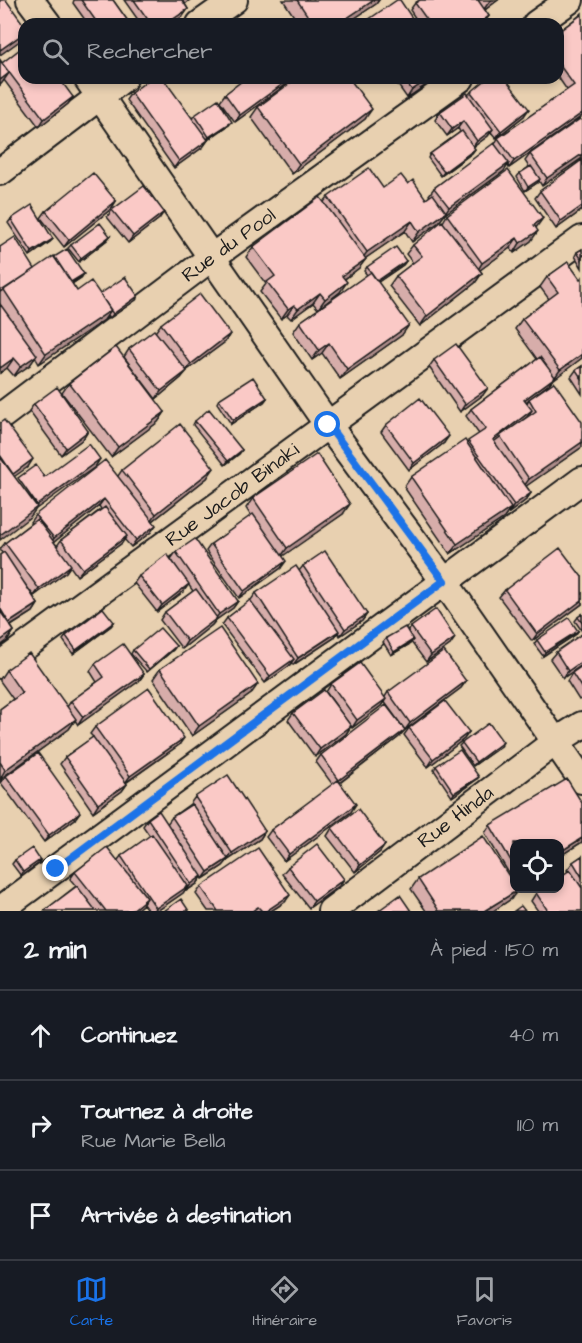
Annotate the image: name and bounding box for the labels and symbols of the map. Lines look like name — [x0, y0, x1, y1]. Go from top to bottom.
street label: Rue du Pool — [176, 202, 281, 289]
route start — [314, 411, 340, 437]
street label: Rue Jacob Binaki — [160, 436, 305, 553]
street label: Rue Hinda — [412, 779, 499, 855]
route end — [42, 855, 68, 881]

